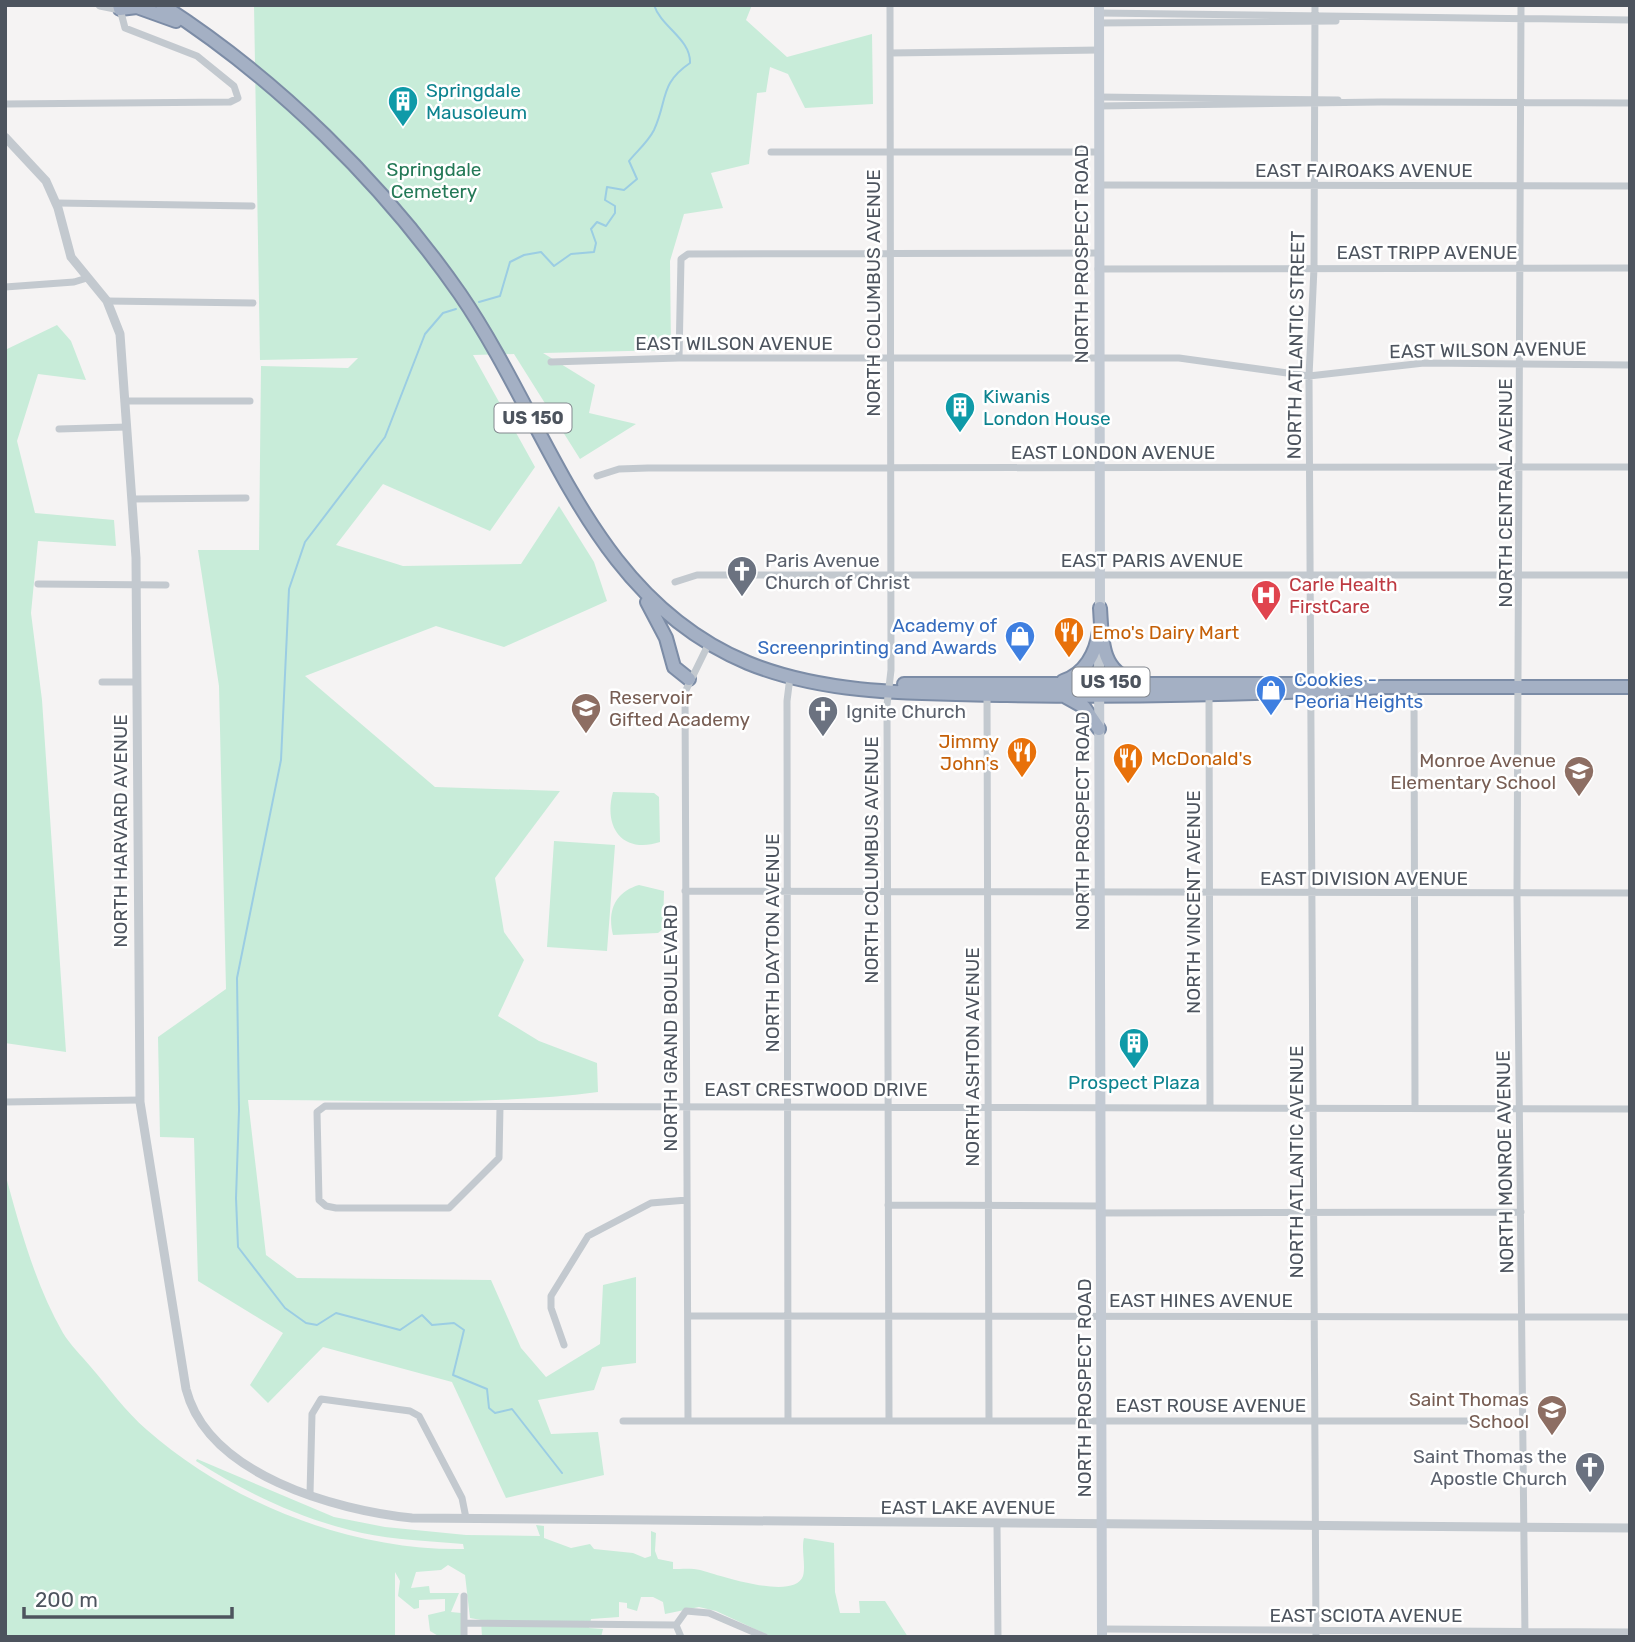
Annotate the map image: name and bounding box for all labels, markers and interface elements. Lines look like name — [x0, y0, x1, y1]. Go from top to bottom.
place label: Springdale Mausoleum — [426, 79, 527, 124]
building icon: Springdale Mausoleum — [386, 84, 420, 128]
street label: NORTH PROSPECT ROAD — [1070, 144, 1093, 364]
park label: Springdale Cemetery — [387, 158, 481, 203]
street label: EAST FAIROAKS AVENUE — [1255, 159, 1473, 182]
street label: NORTH COLUMBUS AVENUE — [862, 169, 885, 417]
street label: NORTH ATLANTIC STREET — [1283, 230, 1309, 460]
street label: EAST TRIPP AVENUE — [1337, 241, 1517, 264]
street label: EAST WILSON AVENUE — [635, 332, 833, 355]
street label: EAST WILSON AVENUE — [1389, 337, 1587, 363]
street label: NORTH CENTRAL AVENUE — [1494, 378, 1517, 608]
place label: Kiwanis London House — [983, 385, 1111, 430]
building icon: Kiwanis London House — [943, 390, 977, 434]
road number: US 150 — [494, 404, 572, 432]
street label: EAST LONDON AVENUE — [1011, 441, 1215, 464]
place label: Paris Avenue Church of Christ — [765, 549, 910, 594]
street label: EAST PARIS AVENUE — [1061, 549, 1243, 572]
church icon: Paris Avenue Church of Christ — [725, 554, 759, 598]
place label: Carle Health FirstCare — [1289, 573, 1398, 618]
hospital icon: Carle Health FirstCare — [1249, 578, 1283, 622]
place label: Academy of Screenprinting and Awards — [758, 614, 998, 659]
restaurant icon: Emo's Dairy Mart — [1052, 615, 1086, 659]
shop icon: Academy of Screenprinting and Awards — [1003, 619, 1037, 663]
place label: Emo's Dairy Mart — [1092, 621, 1240, 644]
road number: US 150 — [1072, 668, 1150, 696]
place label: Cookies - Peoria Heights — [1294, 668, 1423, 713]
shop icon: Cookies - Peoria Heights — [1254, 673, 1288, 717]
place label: Reservoir Gifted Academy — [609, 686, 750, 731]
school or university icon: Reservoir Gifted Academy — [569, 691, 603, 735]
church icon: Ignite Church — [806, 694, 840, 738]
place label: Ignite Church — [846, 700, 966, 723]
street label: NORTH PROSPECT ROAD — [1071, 711, 1094, 931]
street label: NORTH HARVARD AVENUE — [109, 714, 132, 948]
place label: Jimmy John's — [938, 730, 999, 775]
restaurant icon: Jimmy John's — [1005, 735, 1039, 779]
street label: NORTH COLUMBUS AVENUE — [860, 736, 883, 984]
restaurant icon: McDonald's — [1111, 741, 1145, 785]
place label: McDonald's — [1151, 747, 1252, 770]
place label: Monroe Avenue Elementary School — [1390, 749, 1556, 794]
school or university icon: Monroe Avenue Elementary School — [1562, 754, 1596, 798]
street label: NORTH VINCENT AVENUE — [1182, 790, 1205, 1014]
street label: NORTH DAYTON AVENUE — [761, 834, 784, 1052]
street label: EAST DIVISION AVENUE — [1260, 867, 1468, 890]
street label: NORTH GRAND BOULEVARD — [659, 904, 682, 1152]
street label: NORTH ASHTON AVENUE — [961, 947, 984, 1167]
building icon: Prospect Plaza — [1117, 1026, 1151, 1070]
street label: NORTH ATLANTIC AVENUE — [1285, 1046, 1308, 1278]
street label: NORTH MONROE AVENUE — [1492, 1050, 1518, 1274]
place label: Prospect Plaza — [1068, 1071, 1200, 1094]
street label: EAST CRESTWOOD DRIVE — [704, 1078, 928, 1101]
street label: NORTH PROSPECT ROAD — [1073, 1278, 1096, 1498]
street label: EAST HINES AVENUE — [1109, 1289, 1293, 1312]
place label: Saint Thomas School — [1409, 1388, 1529, 1433]
school or university icon: Saint Thomas School — [1535, 1393, 1569, 1437]
street label: EAST ROUSE AVENUE — [1116, 1394, 1306, 1417]
place label: Saint Thomas the Apostle Church — [1413, 1445, 1567, 1490]
church icon: Saint Thomas the Apostle Church — [1573, 1450, 1607, 1494]
street label: EAST LAKE AVENUE — [880, 1496, 1056, 1519]
scale bar — [24, 1576, 233, 1620]
text: 200 m — [35, 1587, 98, 1612]
street label: EAST SCIOTA AVENUE — [1270, 1604, 1462, 1627]

